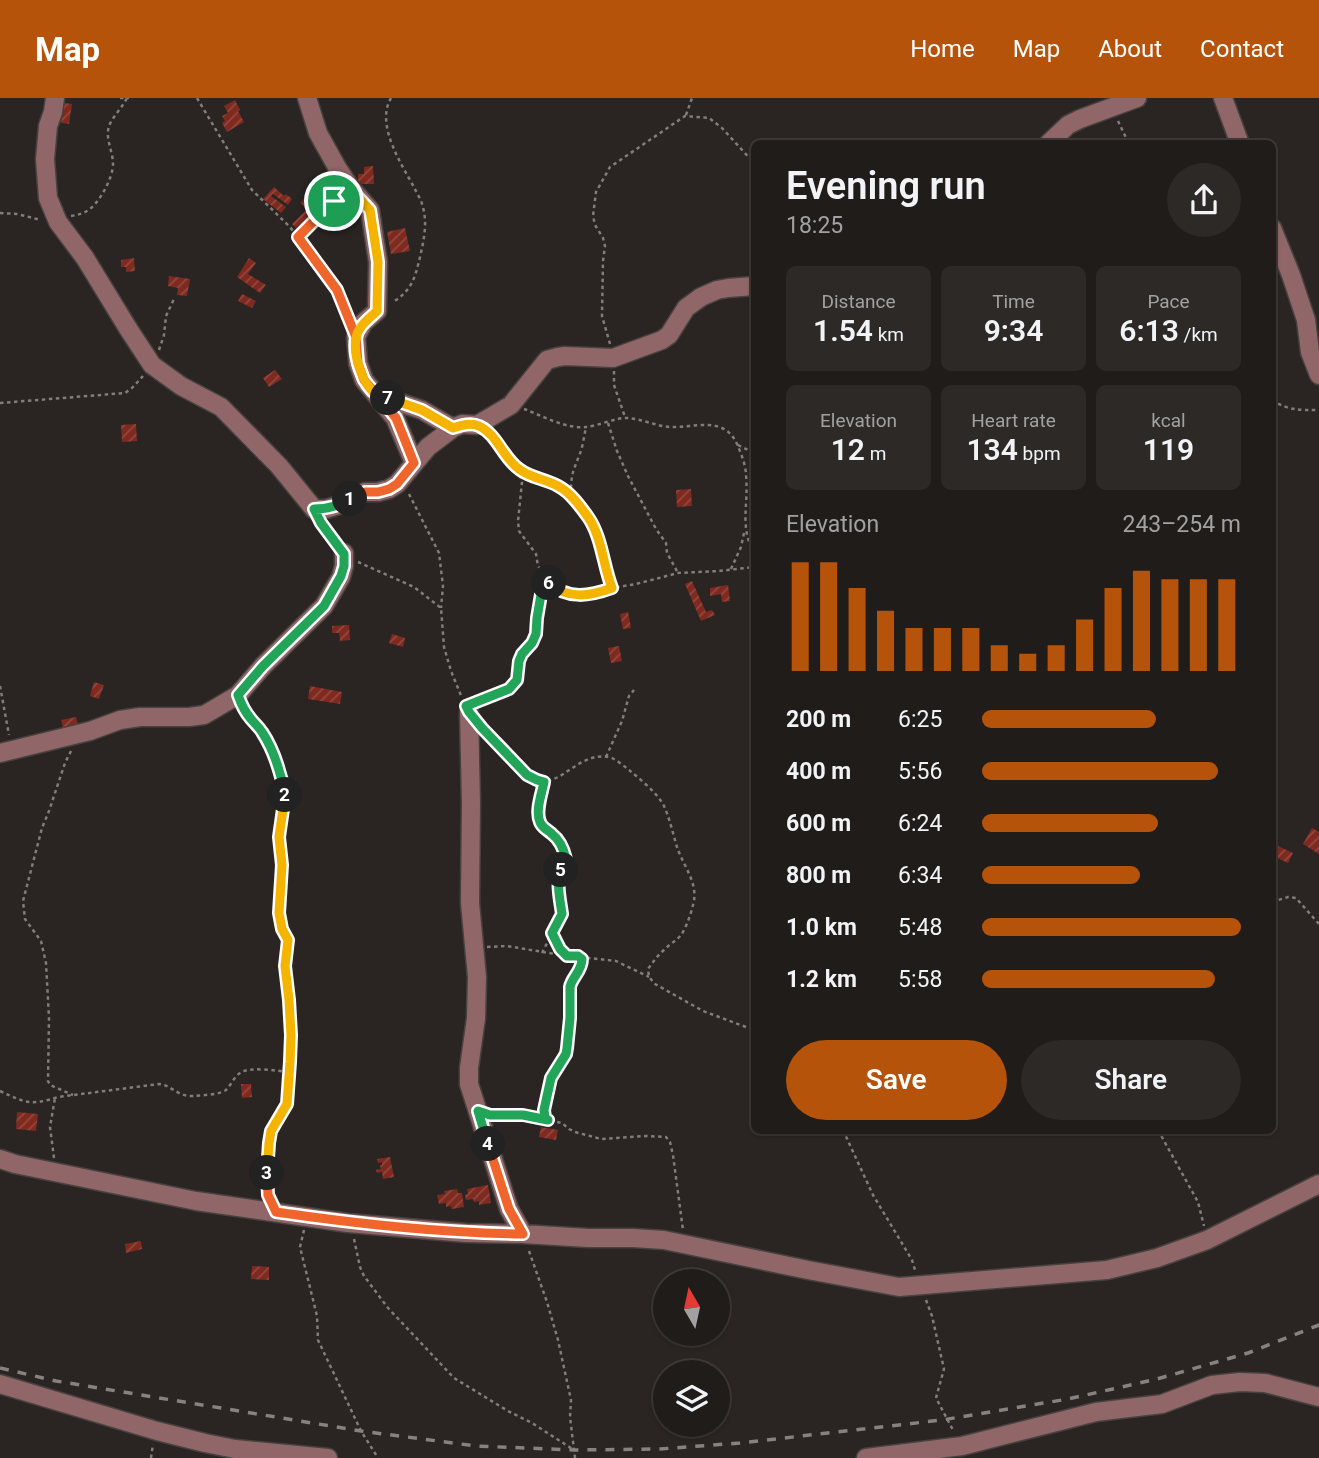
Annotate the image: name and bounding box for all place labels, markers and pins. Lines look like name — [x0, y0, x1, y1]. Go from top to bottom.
pin — [304, 171, 364, 231]
pin: 7 — [370, 380, 406, 416]
pin: 1 — [332, 482, 368, 516]
pin: 6 — [532, 566, 566, 601]
pin: 2 — [268, 778, 302, 812]
pin: 5 — [544, 852, 578, 888]
pin: 4 — [470, 1126, 505, 1162]
pin: 3 — [250, 1156, 284, 1190]

